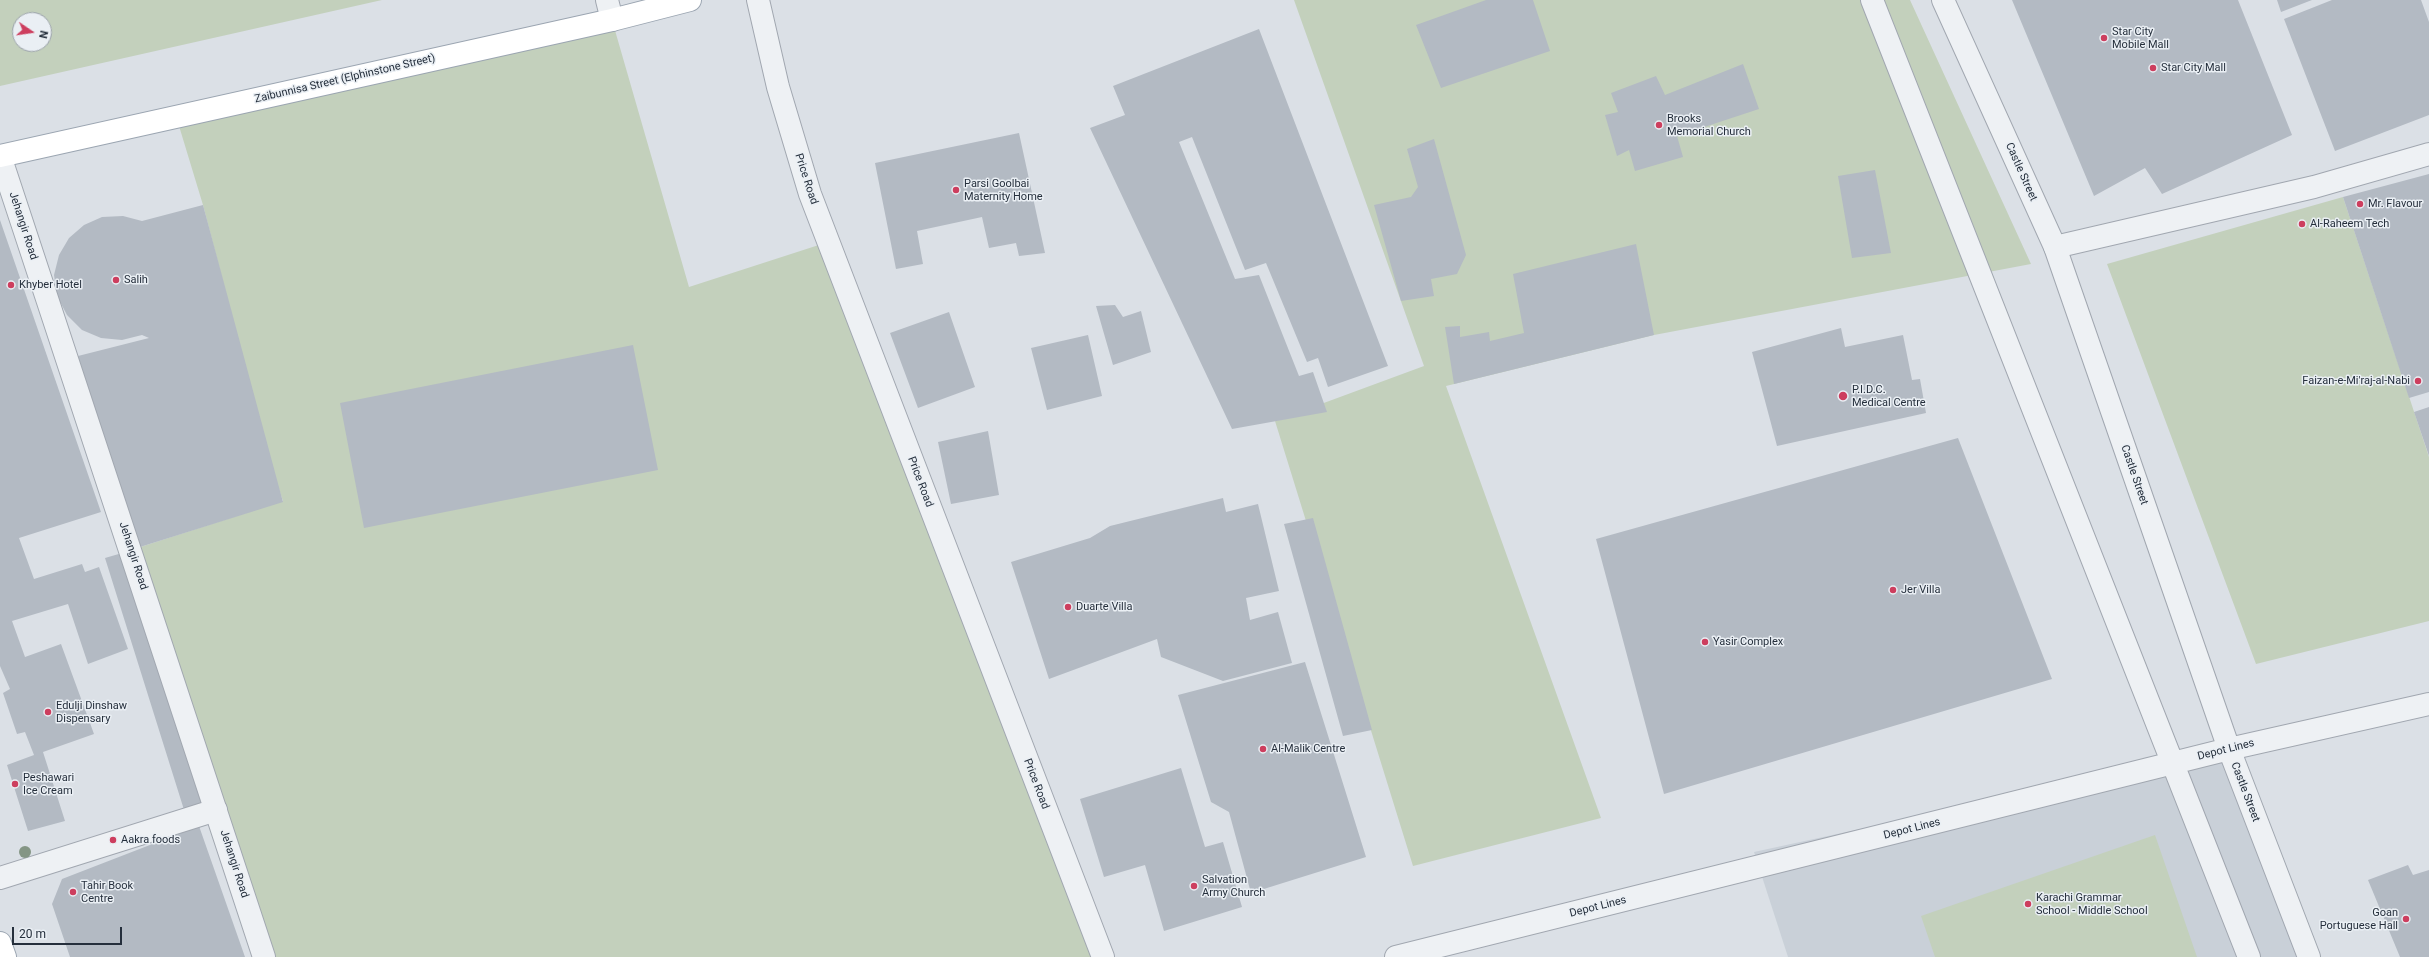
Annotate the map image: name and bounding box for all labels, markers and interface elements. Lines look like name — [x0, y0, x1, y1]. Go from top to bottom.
north arrow — [12, 12, 52, 52]
place label: Star City Mobile Mall — [2112, 25, 2169, 51]
text: N — [36, 29, 50, 40]
marker: Star City Mobile Mall — [2099, 33, 2109, 43]
street label: Zaibunnisa Street (Elphinstone Street) — [253, 52, 437, 106]
place label: Star City Mall — [2161, 61, 2226, 75]
marker: Star City Mall — [2148, 63, 2158, 73]
place label: Brooks Memorial Church — [1667, 112, 1751, 138]
marker: Brooks Memorial Church — [1654, 120, 1664, 130]
street label: Castle Street — [2002, 141, 2040, 203]
street label: Price Road — [792, 152, 820, 206]
place label: Parsi Goolbai Maternity Home — [964, 177, 1043, 203]
marker: Parsi Goolbai Maternity Home — [951, 185, 961, 195]
street label: Jehangir Road — [6, 190, 40, 262]
place label: Mr. Flavour — [2368, 197, 2422, 211]
marker: Mr. Flavour — [2355, 199, 2365, 209]
place label: Al-Raheem Tech — [2310, 217, 2389, 231]
marker: Al-Raheem Tech — [2297, 219, 2307, 229]
place label: Salih — [124, 273, 148, 287]
marker: Salih — [111, 275, 121, 285]
place label: Khyber Hotel — [19, 278, 82, 292]
marker: Khyber Hotel — [6, 280, 16, 290]
place label: Faizan-e-Mi'raj-al-Nabi — [2302, 374, 2410, 388]
marker: Faizan-e-Mi'raj-al-Nabi — [2413, 376, 2423, 386]
place label: P.I.D.C. Medical Centre — [1852, 383, 1926, 409]
marker: P.I.D.C. Medical Centre — [1837, 390, 1849, 402]
street label: Castle Street — [2118, 443, 2150, 507]
street label: Price Road — [904, 455, 936, 509]
street label: Jehangir Road — [116, 520, 150, 592]
place label: Jer Villa — [1901, 583, 1940, 597]
marker: Jer Villa — [1888, 585, 1898, 595]
place label: Duarte Villa — [1076, 600, 1132, 614]
marker: Duarte Villa — [1063, 602, 1073, 612]
place label: Yasir Complex — [1713, 635, 1783, 649]
marker: Yasir Complex — [1700, 637, 1710, 647]
place label: Edulji Dinshaw Dispensary — [56, 699, 127, 725]
marker: Edulji Dinshaw Dispensary — [43, 707, 53, 717]
street label: Depot Lines — [2196, 737, 2256, 763]
place label: Al-Malik Centre — [1271, 742, 1345, 756]
marker: Al-Malik Centre — [1258, 744, 1268, 754]
street label: Price Road — [1020, 757, 1052, 811]
street label: Castle Street — [2228, 760, 2262, 824]
place label: Peshawari Ice Cream — [23, 771, 74, 797]
marker: Peshawari Ice Cream — [10, 779, 20, 789]
street label: Depot Lines — [1882, 816, 1942, 842]
street label: Jehangir Road — [217, 828, 251, 900]
place label: Aakra foods — [121, 833, 180, 847]
marker: Aakra foods — [108, 835, 118, 845]
place label: Salvation Army Church — [1202, 873, 1265, 899]
place label: Tahir Book Centre — [81, 879, 133, 905]
marker: Salvation Army Church — [1189, 881, 1199, 891]
marker: Tahir Book Centre — [68, 887, 78, 897]
place label: Karachi Grammar School - Middle School — [2036, 891, 2148, 917]
street label: Depot Lines — [1568, 894, 1628, 920]
marker: Karachi Grammar School - Middle School — [2023, 899, 2033, 909]
place label: Goan Portuguese Hall — [2320, 906, 2398, 932]
marker: Goan Portuguese Hall — [2401, 914, 2411, 924]
scale bar — [14, 919, 124, 945]
text: 20 m — [19, 927, 46, 941]

